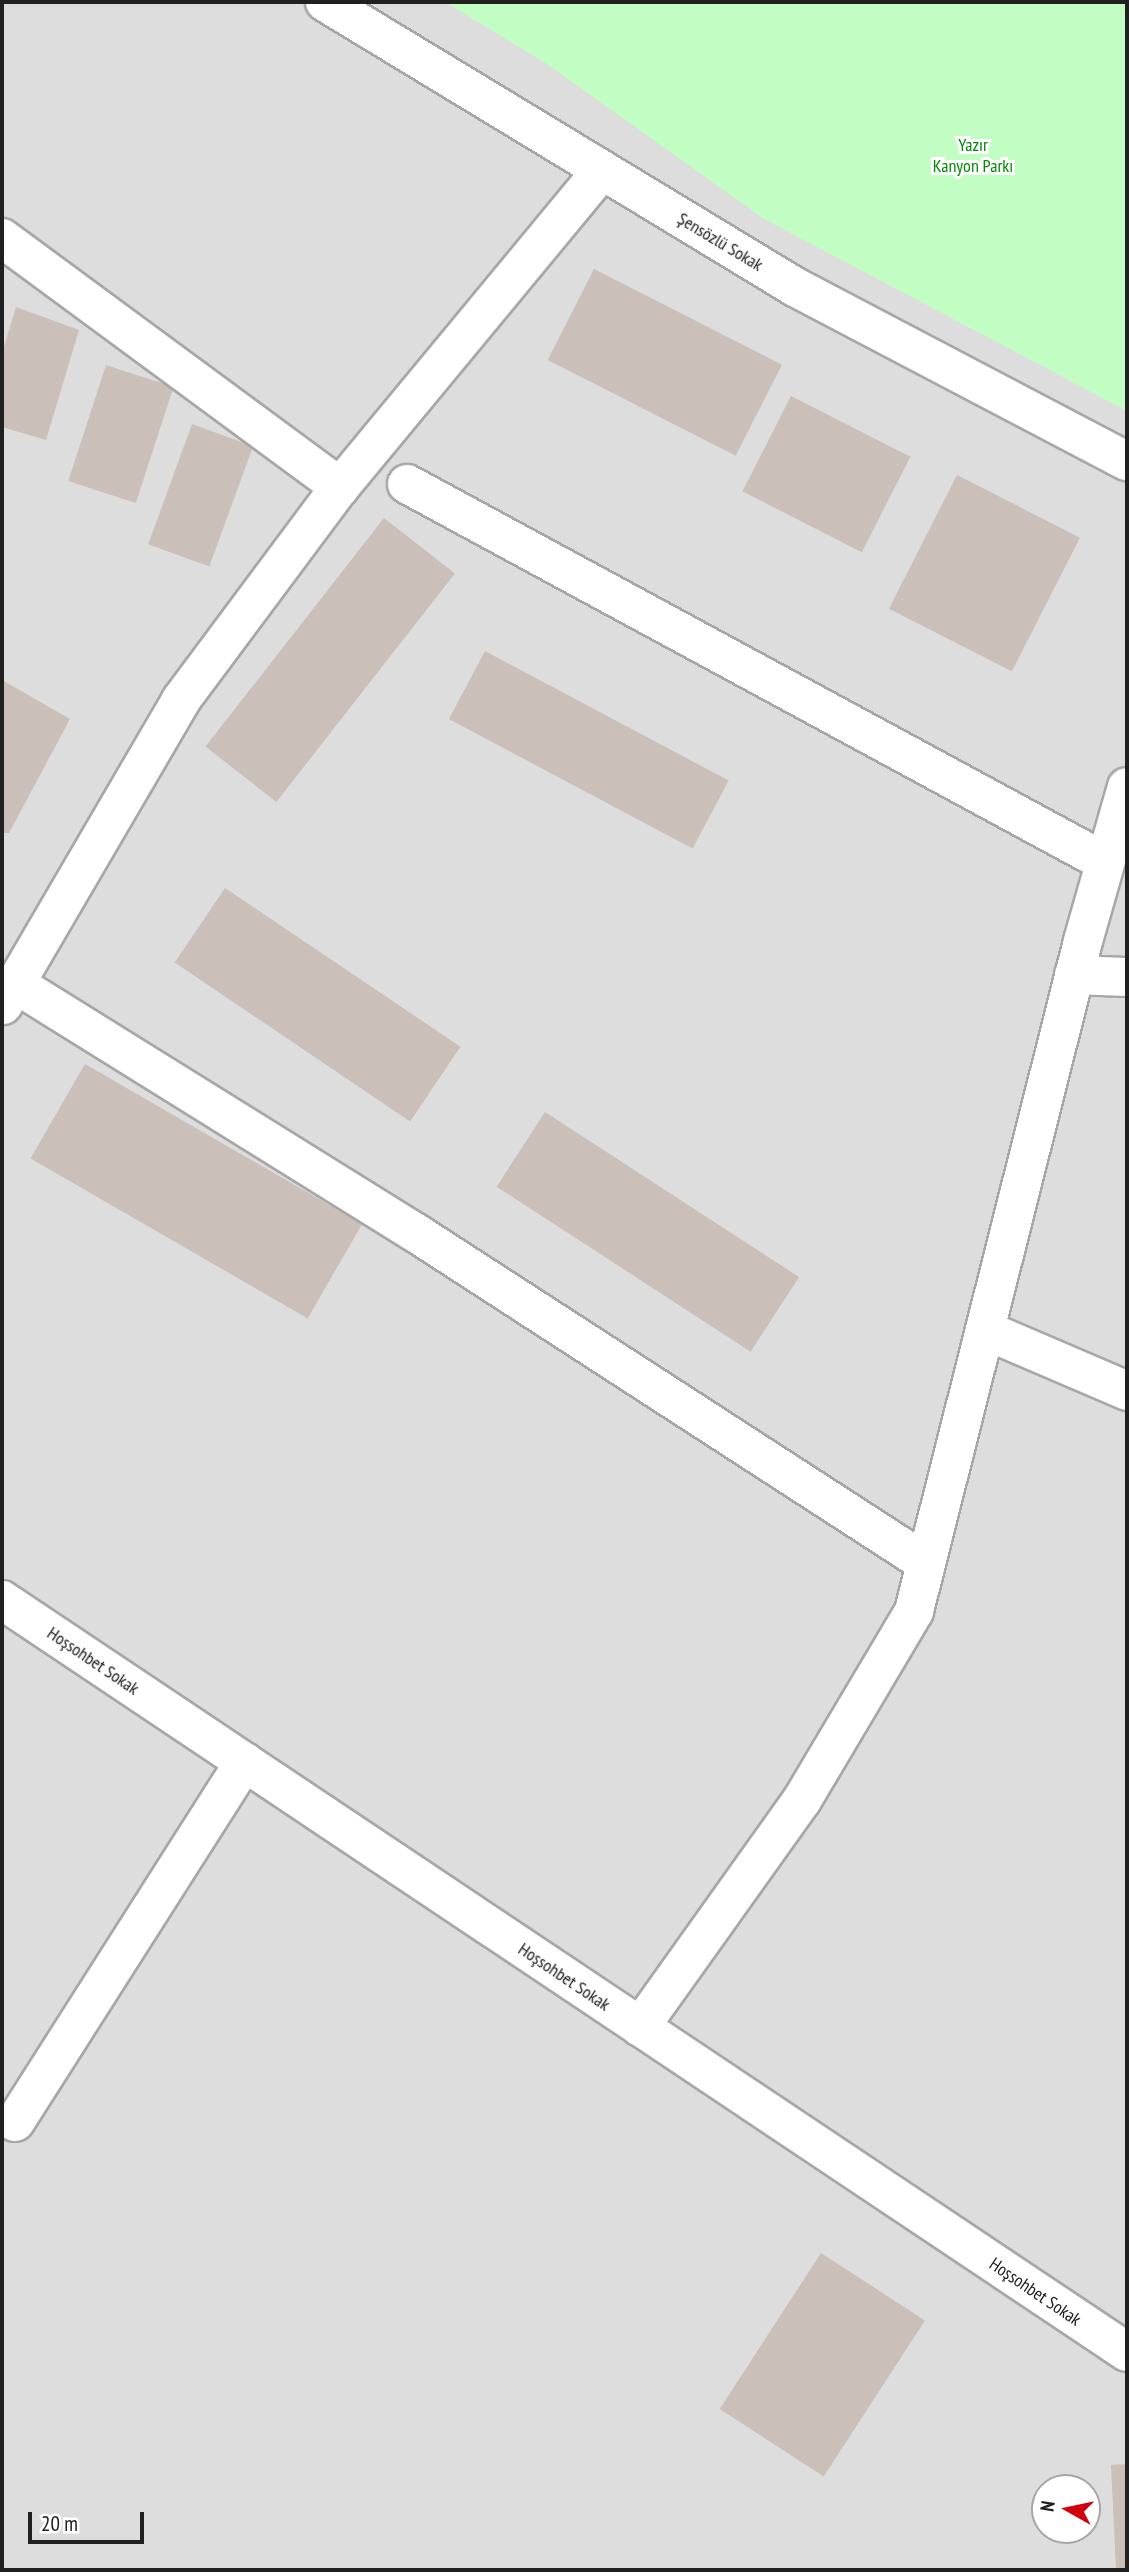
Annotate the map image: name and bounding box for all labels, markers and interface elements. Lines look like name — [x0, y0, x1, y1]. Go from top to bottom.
park label: Yazır Kanyon Parkı — [933, 135, 1013, 178]
street label: Şensözlü Sokak — [673, 208, 767, 276]
street label: Hoşsohbet Sokak — [43, 1622, 143, 1700]
street label: Hoşsohbet Sokak — [514, 1938, 614, 2016]
street label: Hoşsohbet Sokak — [985, 2253, 1085, 2331]
north arrow — [1031, 2474, 1101, 2544]
scale bar — [32, 2498, 147, 2542]
text: N — [1035, 2499, 1060, 2513]
text: 20 m — [41, 2510, 78, 2537]

